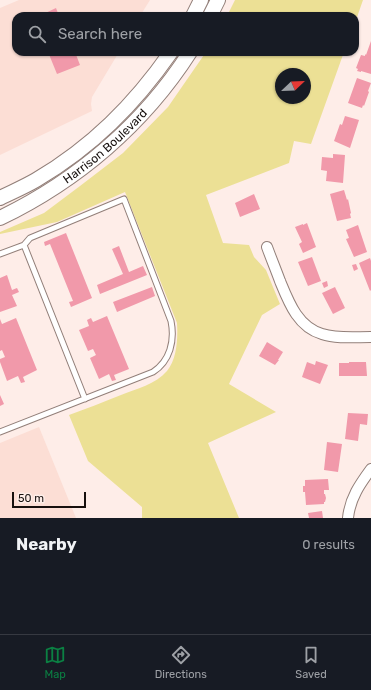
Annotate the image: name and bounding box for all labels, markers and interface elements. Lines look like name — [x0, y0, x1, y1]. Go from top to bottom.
search box — [12, 12, 359, 56]
icon: search — [26, 23, 48, 45]
text: Search here — [58, 25, 142, 43]
north arrow — [275, 68, 311, 104]
street label: Harrison Boulevard — [61, 106, 150, 186]
scale bar — [12, 490, 86, 509]
text: 50 m — [18, 492, 44, 505]
text: Nearby — [16, 534, 77, 554]
text: 0 results — [302, 537, 355, 552]
tab: Map — [44, 644, 66, 681]
tab: Directions — [155, 644, 207, 681]
tab: Saved — [295, 644, 327, 681]

